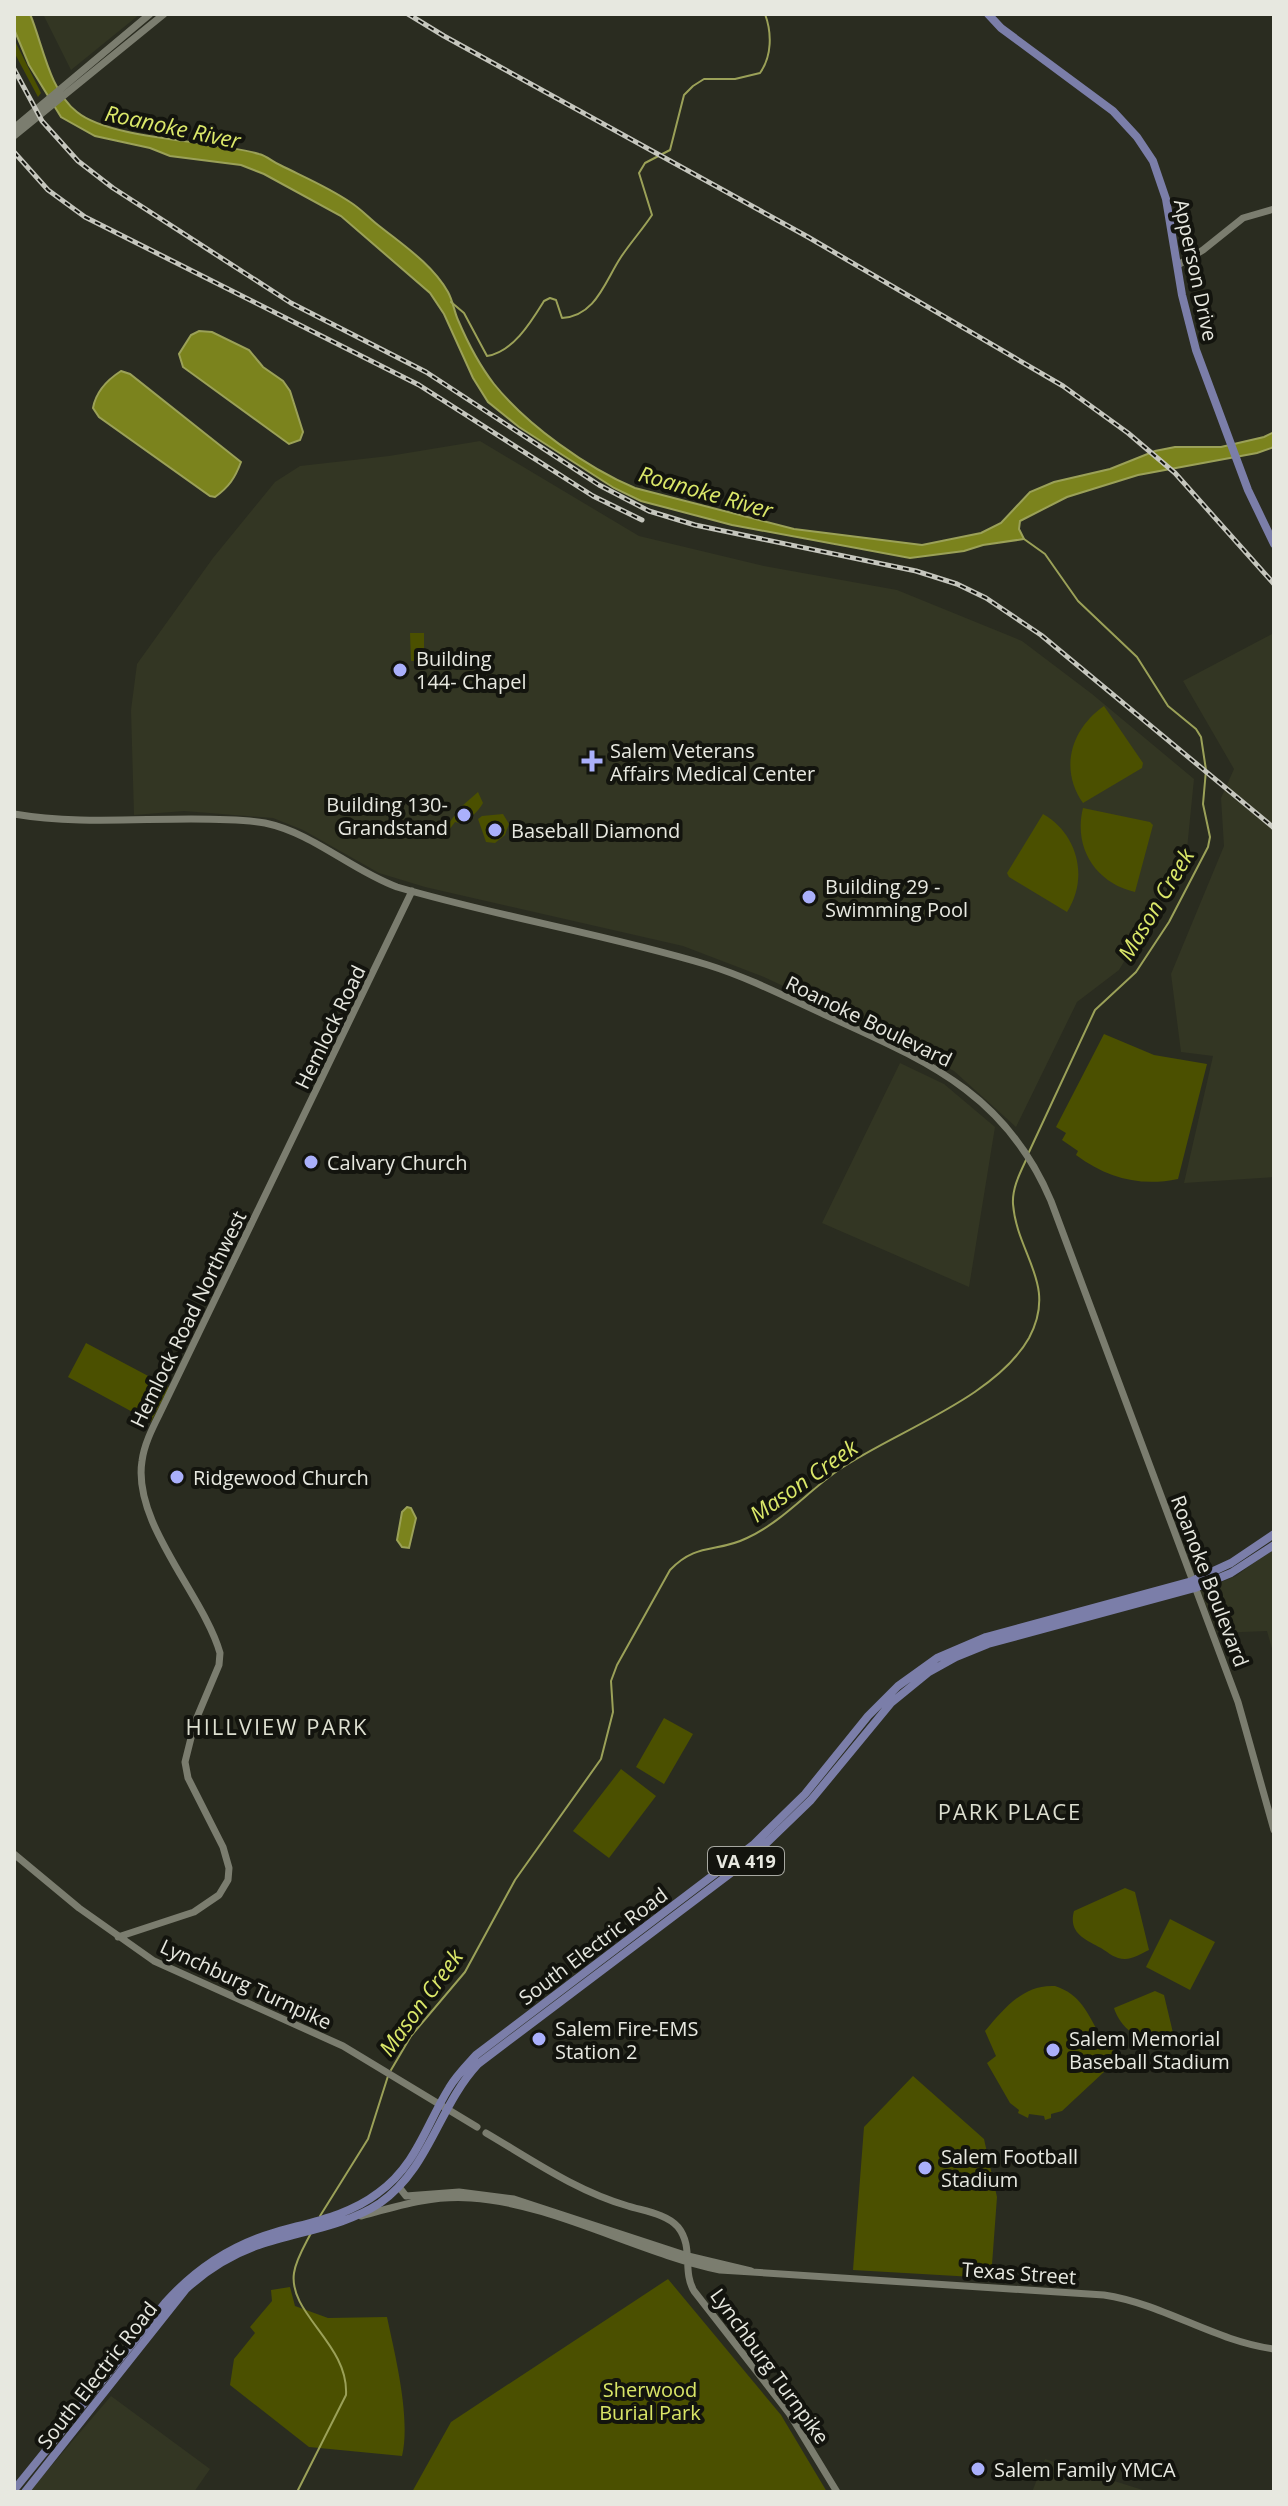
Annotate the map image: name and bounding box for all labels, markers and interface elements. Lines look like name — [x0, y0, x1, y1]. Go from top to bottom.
water label: Roanoke River — [102, 97, 245, 155]
street label: Apperson Drive — [1168, 197, 1224, 343]
water label: Roanoke River — [636, 458, 778, 525]
place label: Building 144- Chapel — [416, 645, 526, 695]
marker: Building 144- Chapel — [391, 661, 409, 679]
place label: Salem Veterans Affairs Medical Center — [610, 737, 815, 787]
marker: Salem Veterans Affairs Medical Center — [581, 750, 603, 772]
place label: Building 130- Grandstand — [326, 791, 448, 841]
marker: Building 130- Grandstand — [455, 806, 473, 824]
place label: Baseball Diamond — [511, 817, 680, 844]
marker: Baseball Diamond — [486, 821, 504, 839]
water label: Mason Creek — [1110, 841, 1201, 965]
place label: Building 29 - Swimming Pool — [825, 873, 968, 923]
marker: Building 29 - Swimming Pool — [800, 888, 818, 906]
street label: Hemlock Road — [288, 961, 372, 1093]
street label: Roanoke Boulevard — [781, 969, 957, 1073]
place label: Calvary Church — [327, 1149, 467, 1176]
marker: Calvary Church — [302, 1153, 320, 1171]
street label: Hemlock Road Northwest — [124, 1206, 252, 1432]
water label: Mason Creek — [743, 1431, 864, 1528]
place label: Ridgewood Church — [193, 1464, 369, 1491]
marker: Ridgewood Church — [168, 1468, 186, 1486]
street label: Roanoke Boulevard — [1165, 1491, 1255, 1671]
district label: HILLVIEW PARK — [185, 1711, 369, 1741]
district label: PARK PLACE — [938, 1796, 1082, 1826]
road number: VA 419 — [708, 1847, 784, 1875]
street label: South Electric Road — [513, 1881, 673, 2011]
street label: Lynchburg Turnpike — [156, 1932, 336, 2036]
water label: Mason Creek — [371, 1941, 470, 2062]
place label: Salem Fire-EMS Station 2 — [555, 2015, 698, 2065]
place label: Salem Memorial Baseball Stadium — [1069, 2025, 1230, 2075]
marker: Salem Fire-EMS Station 2 — [530, 2030, 548, 2048]
marker: Salem Memorial Baseball Stadium — [1044, 2041, 1062, 2059]
place label: Salem Football Stadium — [941, 2143, 1078, 2193]
marker: Salem Football Stadium — [916, 2159, 934, 2177]
street label: Texas Street — [961, 2256, 1077, 2290]
street label: Lynchburg Turnpike — [704, 2283, 836, 2449]
street label: South Electric Road — [31, 2296, 163, 2454]
park label: Sherwood Burial Park — [599, 2376, 701, 2426]
place label: Salem Family YMCA — [994, 2456, 1176, 2483]
marker: Salem Family YMCA — [969, 2460, 987, 2478]

